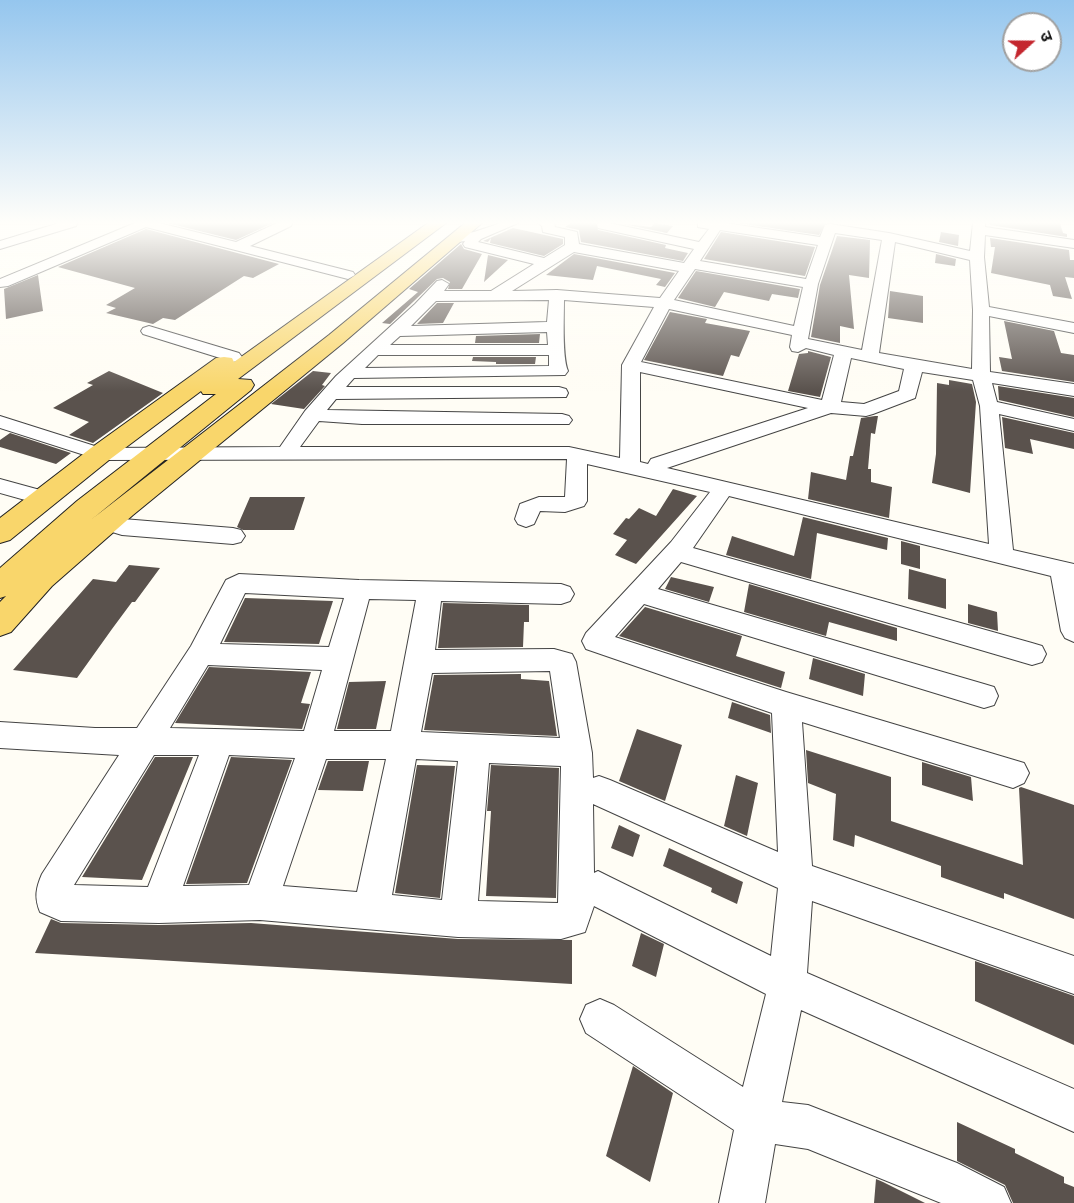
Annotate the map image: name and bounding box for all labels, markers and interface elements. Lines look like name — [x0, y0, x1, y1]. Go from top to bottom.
north arrow — [1002, 12, 1062, 72]
text: उ — [1036, 28, 1058, 44]

